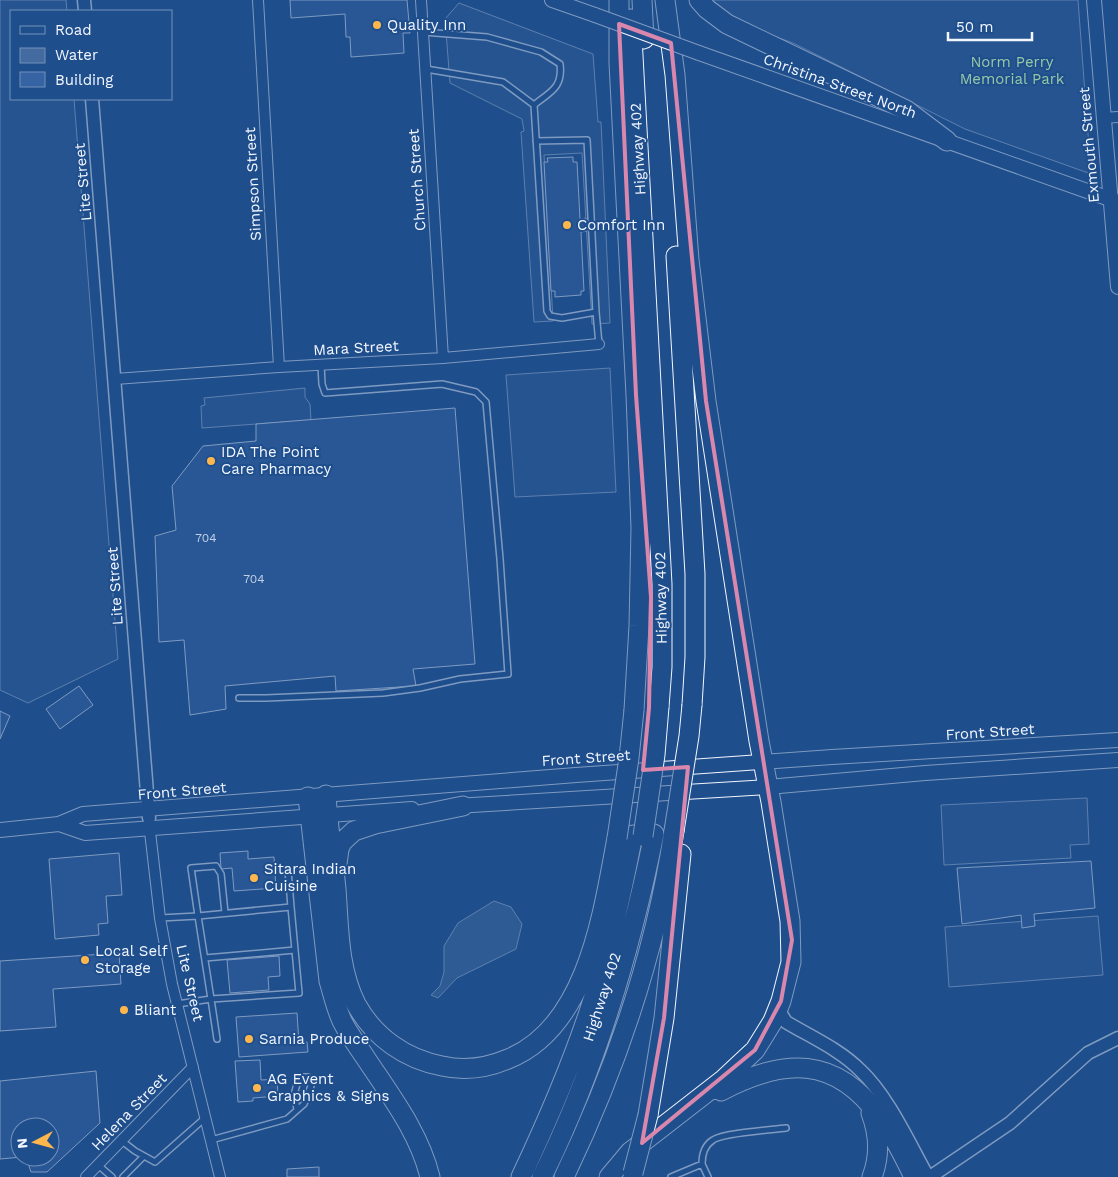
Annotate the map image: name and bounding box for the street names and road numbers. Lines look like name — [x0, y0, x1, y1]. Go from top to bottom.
street label: Christina Street North — [761, 50, 919, 122]
street label: Exmouth Street — [1075, 86, 1103, 204]
street label: Highway 402 — [627, 102, 649, 196]
street label: Simpson Street — [241, 126, 265, 241]
street label: Church Street — [404, 127, 430, 232]
street label: Lite Street — [71, 142, 95, 222]
street label: Mara Street — [313, 337, 400, 359]
street label: Lite Street — [103, 546, 127, 626]
street label: Highway 402 — [651, 552, 671, 644]
street label: Front Street — [945, 720, 1036, 744]
street label: Front Street — [541, 746, 632, 770]
street label: Front Street — [137, 778, 228, 804]
street label: Lite Street — [172, 943, 208, 1024]
street label: Highway 402 — [579, 950, 625, 1044]
street label: Helena Street — [88, 1069, 171, 1154]

